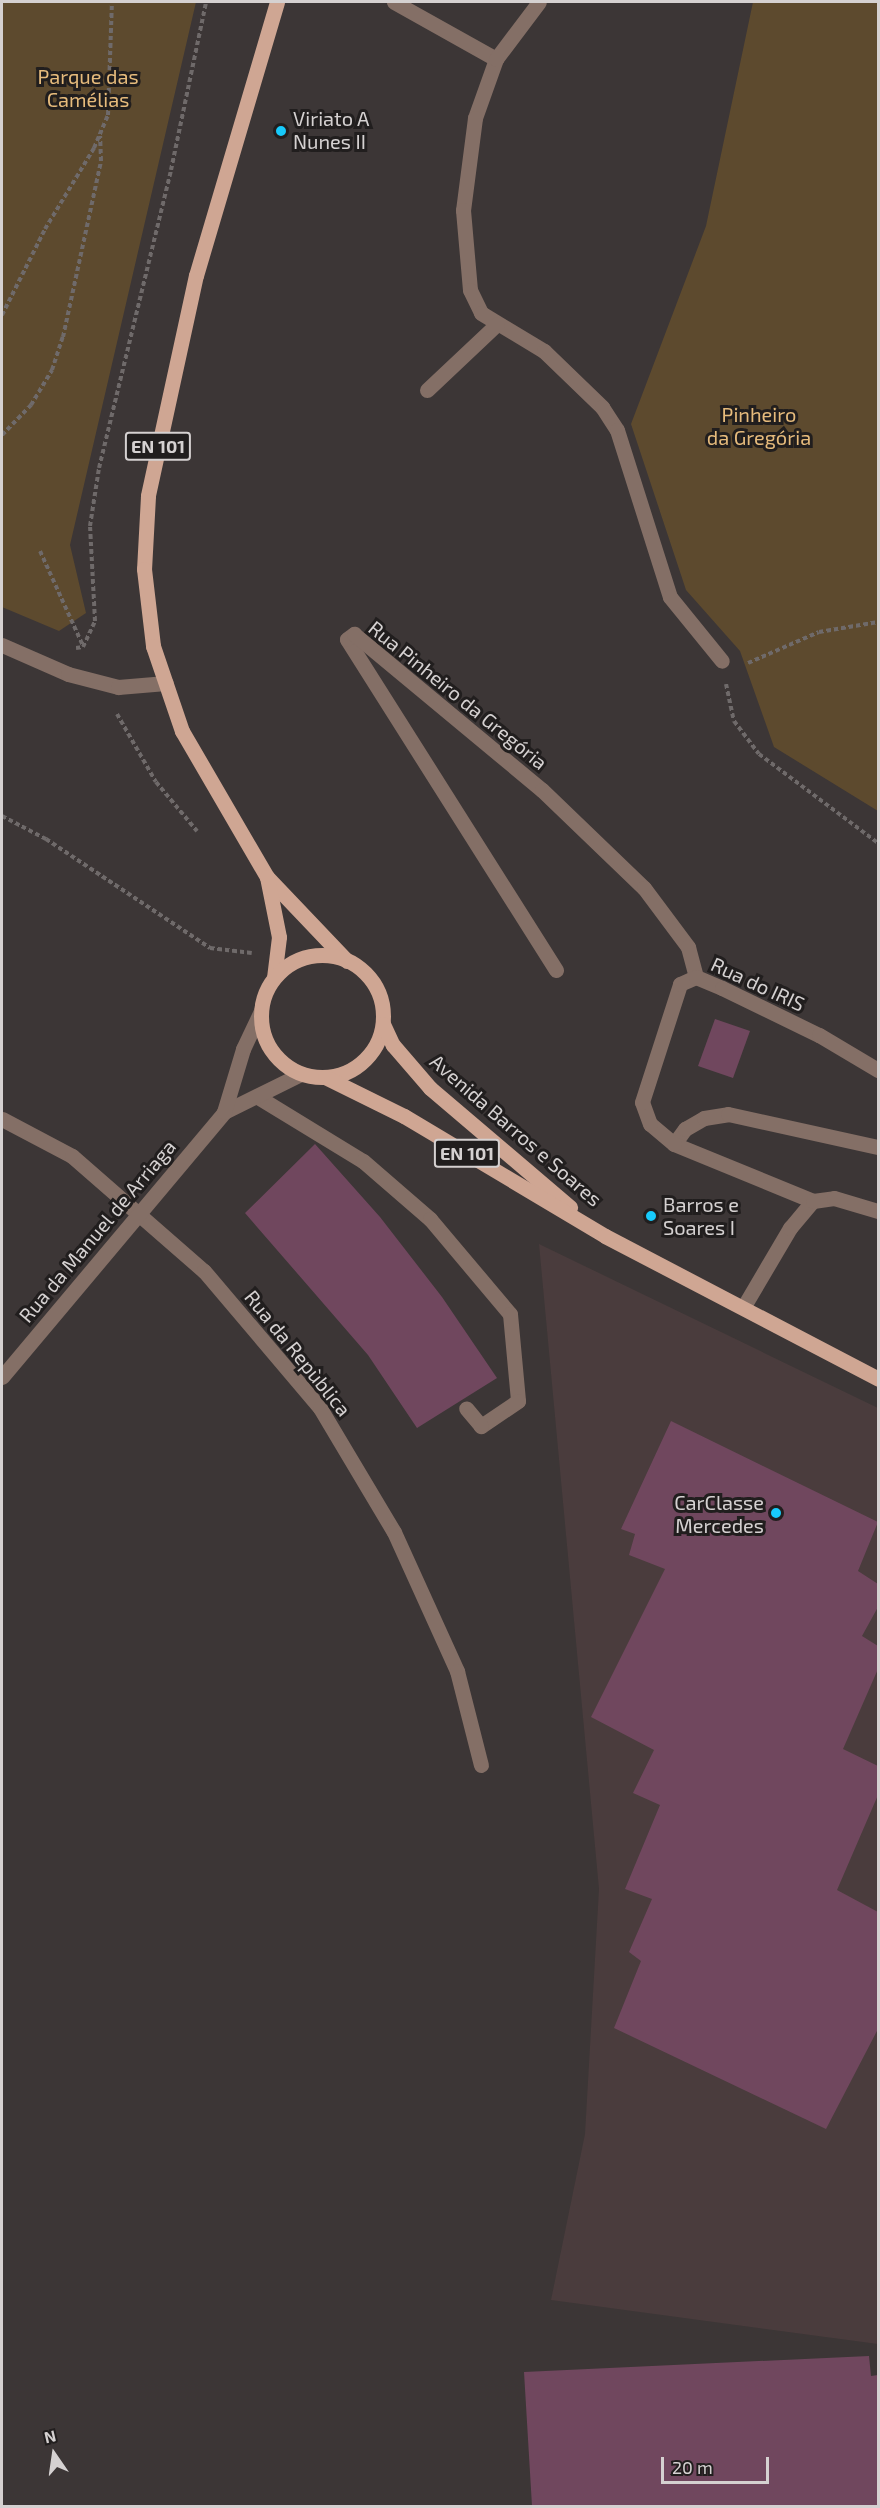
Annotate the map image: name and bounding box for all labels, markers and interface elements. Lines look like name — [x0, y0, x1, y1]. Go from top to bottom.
park label: Parque das Camélias — [37, 65, 139, 112]
place label: Viriato A Nunes II — [293, 107, 370, 154]
marker: Viriato A Nunes II — [274, 124, 288, 138]
park label: Pinheiro da Gregória — [707, 402, 811, 449]
road number: EN 101 — [124, 431, 192, 461]
street label: Rua Pinheiro da Gregória — [364, 616, 552, 774]
street label: Rua do IRIS — [707, 952, 809, 1016]
street label: Avenida Barros e Soares — [425, 1049, 607, 1211]
street label: Rua da Manuel de Arriaga — [13, 1134, 181, 1328]
road number: EN 101 — [432, 1138, 502, 1168]
place label: Barros e Soares I — [663, 1192, 739, 1239]
marker: Barros e Soares I — [644, 1209, 658, 1223]
street label: Rua da Repùblica — [240, 1285, 356, 1421]
place label: CarClasse Mercedes — [674, 1490, 764, 1537]
marker: CarClasse Mercedes — [769, 1506, 783, 1520]
north arrow — [24, 2424, 84, 2484]
text: N — [42, 2425, 58, 2447]
scale bar — [664, 2445, 772, 2483]
text: 20 m — [672, 2456, 713, 2478]

